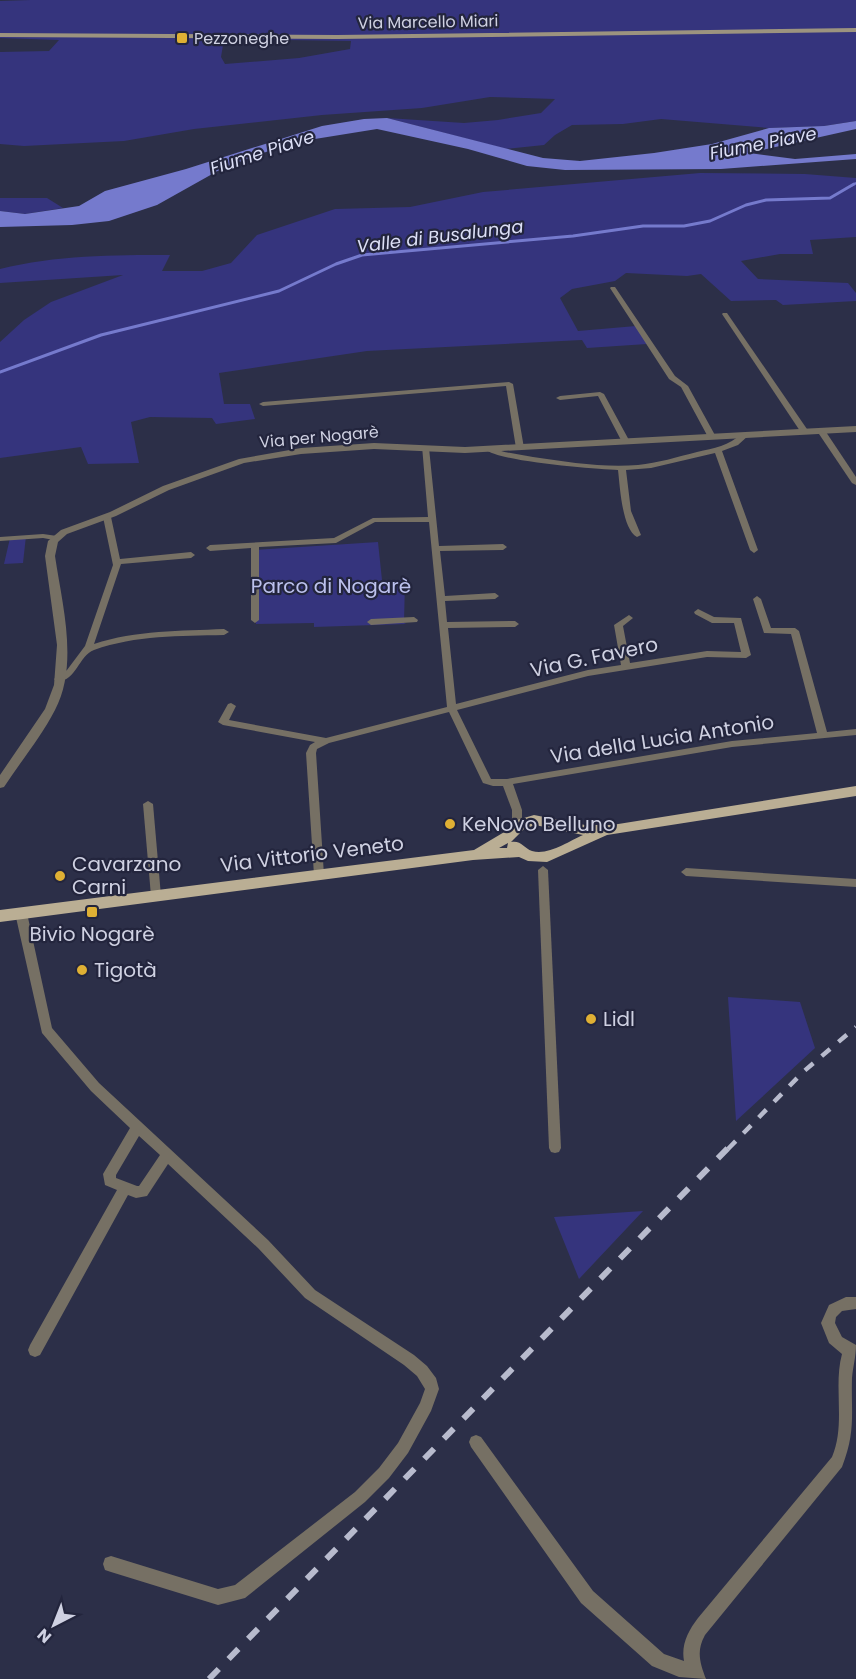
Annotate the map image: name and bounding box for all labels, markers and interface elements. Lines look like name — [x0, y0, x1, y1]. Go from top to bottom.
street label: Via Marcello Miari — [357, 9, 499, 35]
place label: Pezzoneghe — [194, 27, 289, 50]
marker: Pezzoneghe — [175, 31, 189, 45]
water label: Fiume Piave — [707, 120, 819, 166]
water label: Fiume Piave — [207, 123, 317, 181]
water label: Valle di Busalunga — [355, 213, 525, 259]
street label: Via per Nogarè — [258, 420, 380, 454]
park label: Parco di Nogarè — [251, 572, 411, 600]
street label: Via G. Favero — [528, 630, 660, 684]
street label: Via della Lucia Antonio — [548, 707, 776, 771]
place label: KeNovo Belluno — [462, 810, 616, 838]
marker: KeNovo Belluno — [443, 817, 457, 831]
street label: Via Vittorio Veneto — [219, 829, 405, 879]
place label: Cavarzano Carni — [72, 850, 181, 901]
marker: Cavarzano Carni — [53, 869, 67, 883]
marker: Bivio Nogarè — [85, 905, 99, 919]
place label: Bivio Nogarè — [29, 920, 155, 948]
place label: Tigotà — [94, 956, 157, 984]
marker: Tigotà — [75, 963, 89, 977]
place label: Lidl — [603, 1005, 635, 1033]
marker: Lidl — [584, 1012, 598, 1026]
north arrow — [24, 1595, 84, 1655]
text: N — [32, 1623, 56, 1648]

